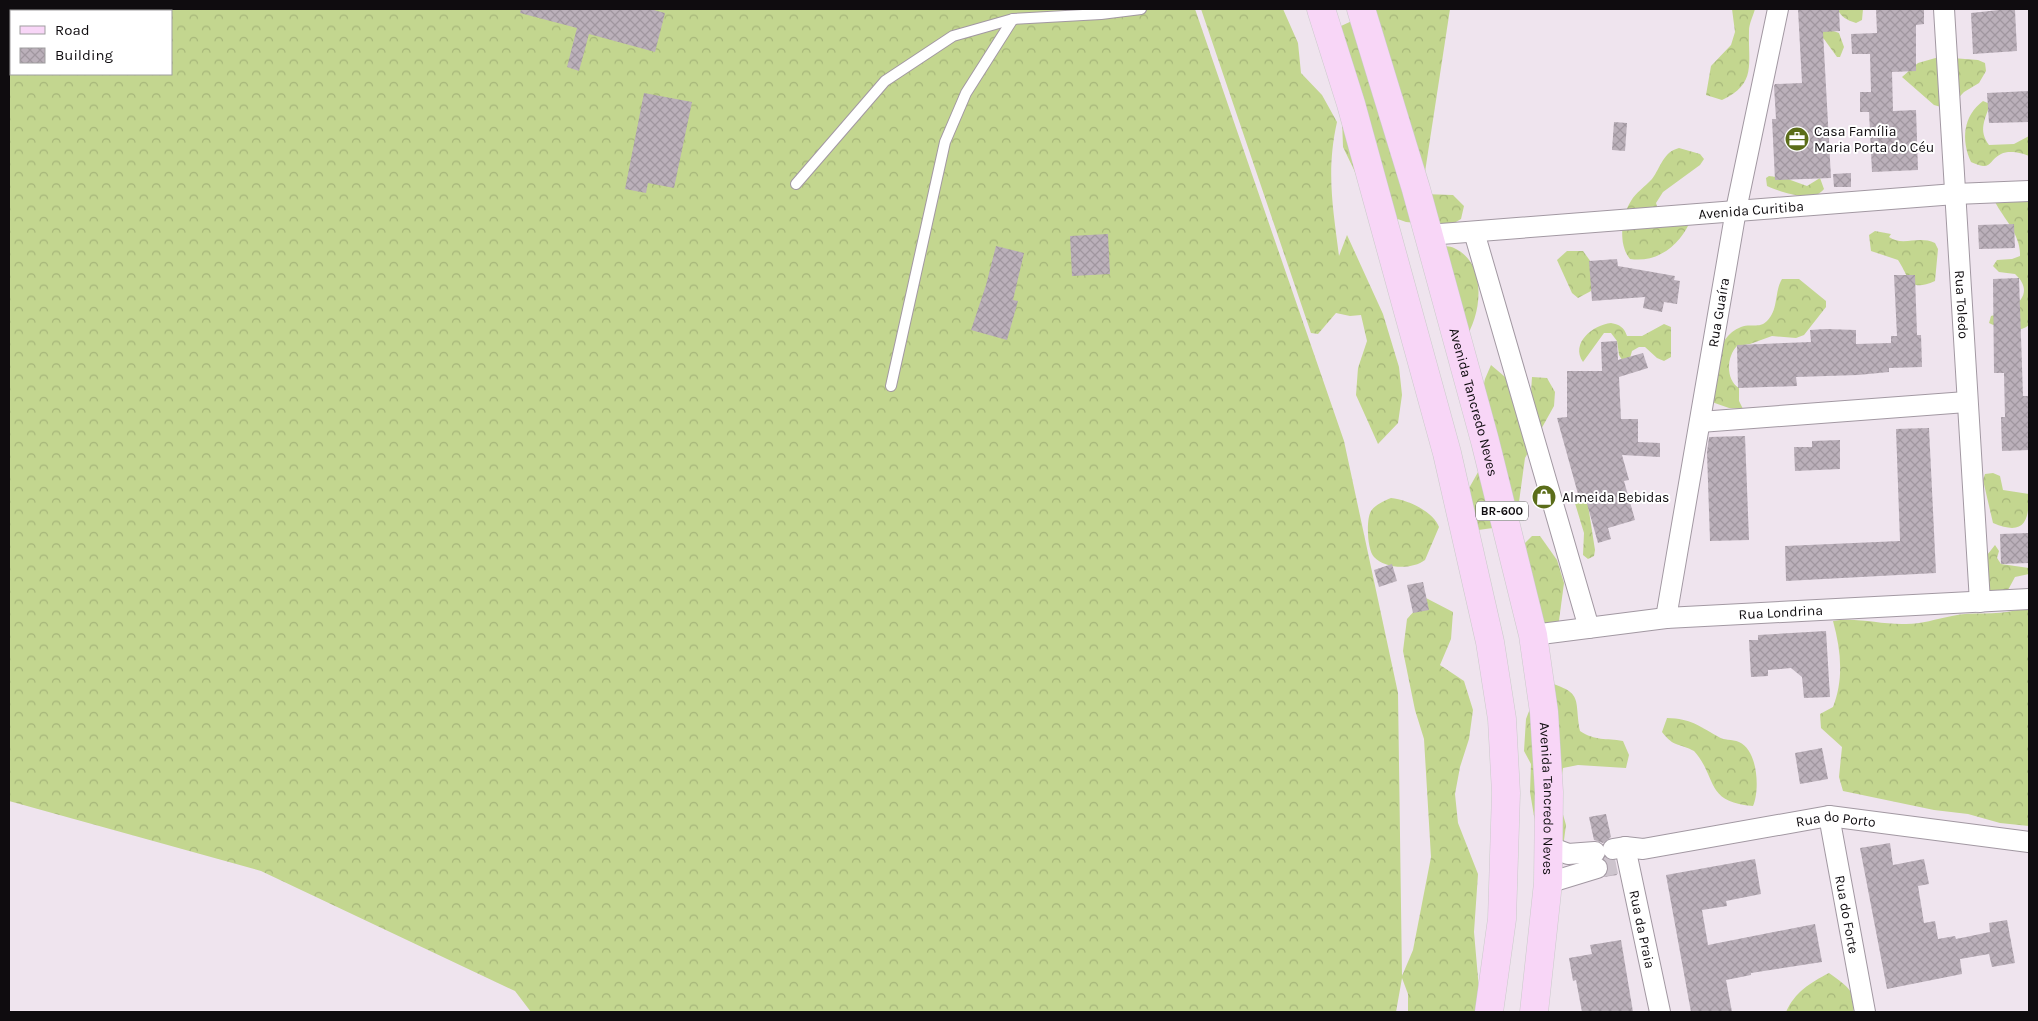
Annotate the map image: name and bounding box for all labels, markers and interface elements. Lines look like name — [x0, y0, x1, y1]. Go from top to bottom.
legend — [10, 10, 172, 75]
text: Road — [55, 21, 90, 39]
text: Building — [55, 46, 113, 64]
place label: Casa Família Maria Porta do Céu — [1814, 123, 1934, 156]
office icon: Casa Família Maria Porta do Céu — [1784, 126, 1810, 152]
street label: Avenida Curitiba — [1698, 198, 1804, 223]
street label: Rua Toledo — [1951, 270, 1972, 339]
street label: Rua Guaíra — [1705, 276, 1733, 349]
street label: Avenida Tancredo Neves — [1445, 326, 1501, 478]
shop icon: Almeida Bebidas — [1531, 484, 1557, 510]
place label: Almeida Bebidas — [1562, 489, 1669, 506]
road number: BR-600 — [1476, 502, 1528, 520]
street label: Rua Londrina — [1738, 602, 1823, 623]
street label: Avenida Tancredo Neves — [1536, 722, 1557, 875]
street label: Rua do Porto — [1795, 808, 1877, 831]
street label: Rua do Forte — [1831, 874, 1862, 955]
street label: Rua da Praia — [1625, 888, 1659, 970]

